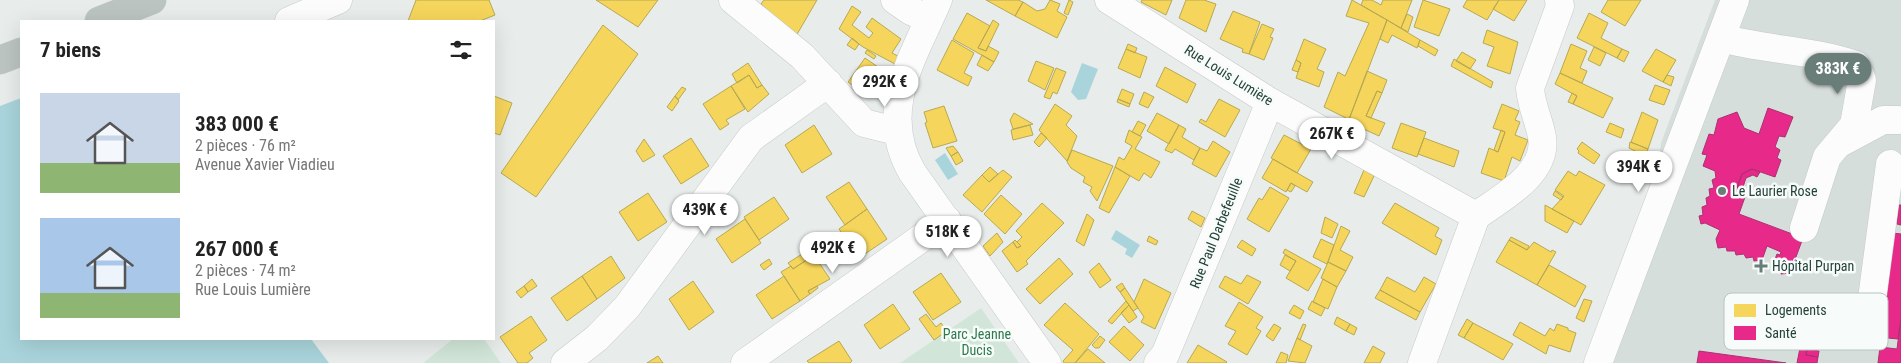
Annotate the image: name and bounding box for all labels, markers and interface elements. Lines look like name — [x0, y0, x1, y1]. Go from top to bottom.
icon: filters — [447, 36, 475, 64]
text: 7 biens — [40, 38, 101, 62]
street label: Rue Louis Lumière — [1182, 41, 1277, 109]
pin: 383K € — [1797, 52, 1879, 95]
text: 383K € — [1816, 59, 1860, 78]
pin: 292K € — [844, 66, 926, 108]
text: 292K € — [863, 72, 907, 91]
text: 383 000 € — [195, 112, 279, 136]
icon: home — [80, 113, 140, 173]
pin: 267K € — [1291, 118, 1373, 160]
text: 267K € — [1310, 124, 1354, 143]
text: 2 pièces · 76 m² — [195, 136, 296, 155]
pin: 394K € — [1598, 150, 1680, 193]
text: Avenue Xavier Viadieu — [195, 155, 335, 174]
text: 394K € — [1617, 157, 1661, 176]
street label: Rue Paul Darbefeuille — [1187, 175, 1246, 291]
place label: Le Laurier Rose — [1732, 183, 1818, 199]
marker: Le Laurier Rose — [1716, 185, 1728, 197]
pin: 439K € — [664, 194, 746, 236]
text: 439K € — [683, 200, 727, 219]
pin: 518K € — [907, 216, 989, 258]
text: 518K € — [926, 222, 970, 241]
pin: 492K € — [792, 232, 874, 274]
text: 267 000 € — [195, 237, 279, 261]
icon: home — [80, 238, 140, 298]
text: 492K € — [811, 238, 855, 257]
place label: Hôpital Purpan — [1772, 258, 1854, 274]
marker: Hôpital Purpan — [1754, 259, 1768, 273]
text: 2 pièces · 74 m² — [195, 261, 296, 280]
text: Rue Louis Lumière — [195, 280, 311, 299]
legend — [1724, 293, 1888, 350]
text: Logements — [1765, 302, 1827, 318]
text: Santé — [1765, 325, 1797, 341]
park label: Parc Jeanne Ducis — [943, 326, 1012, 358]

